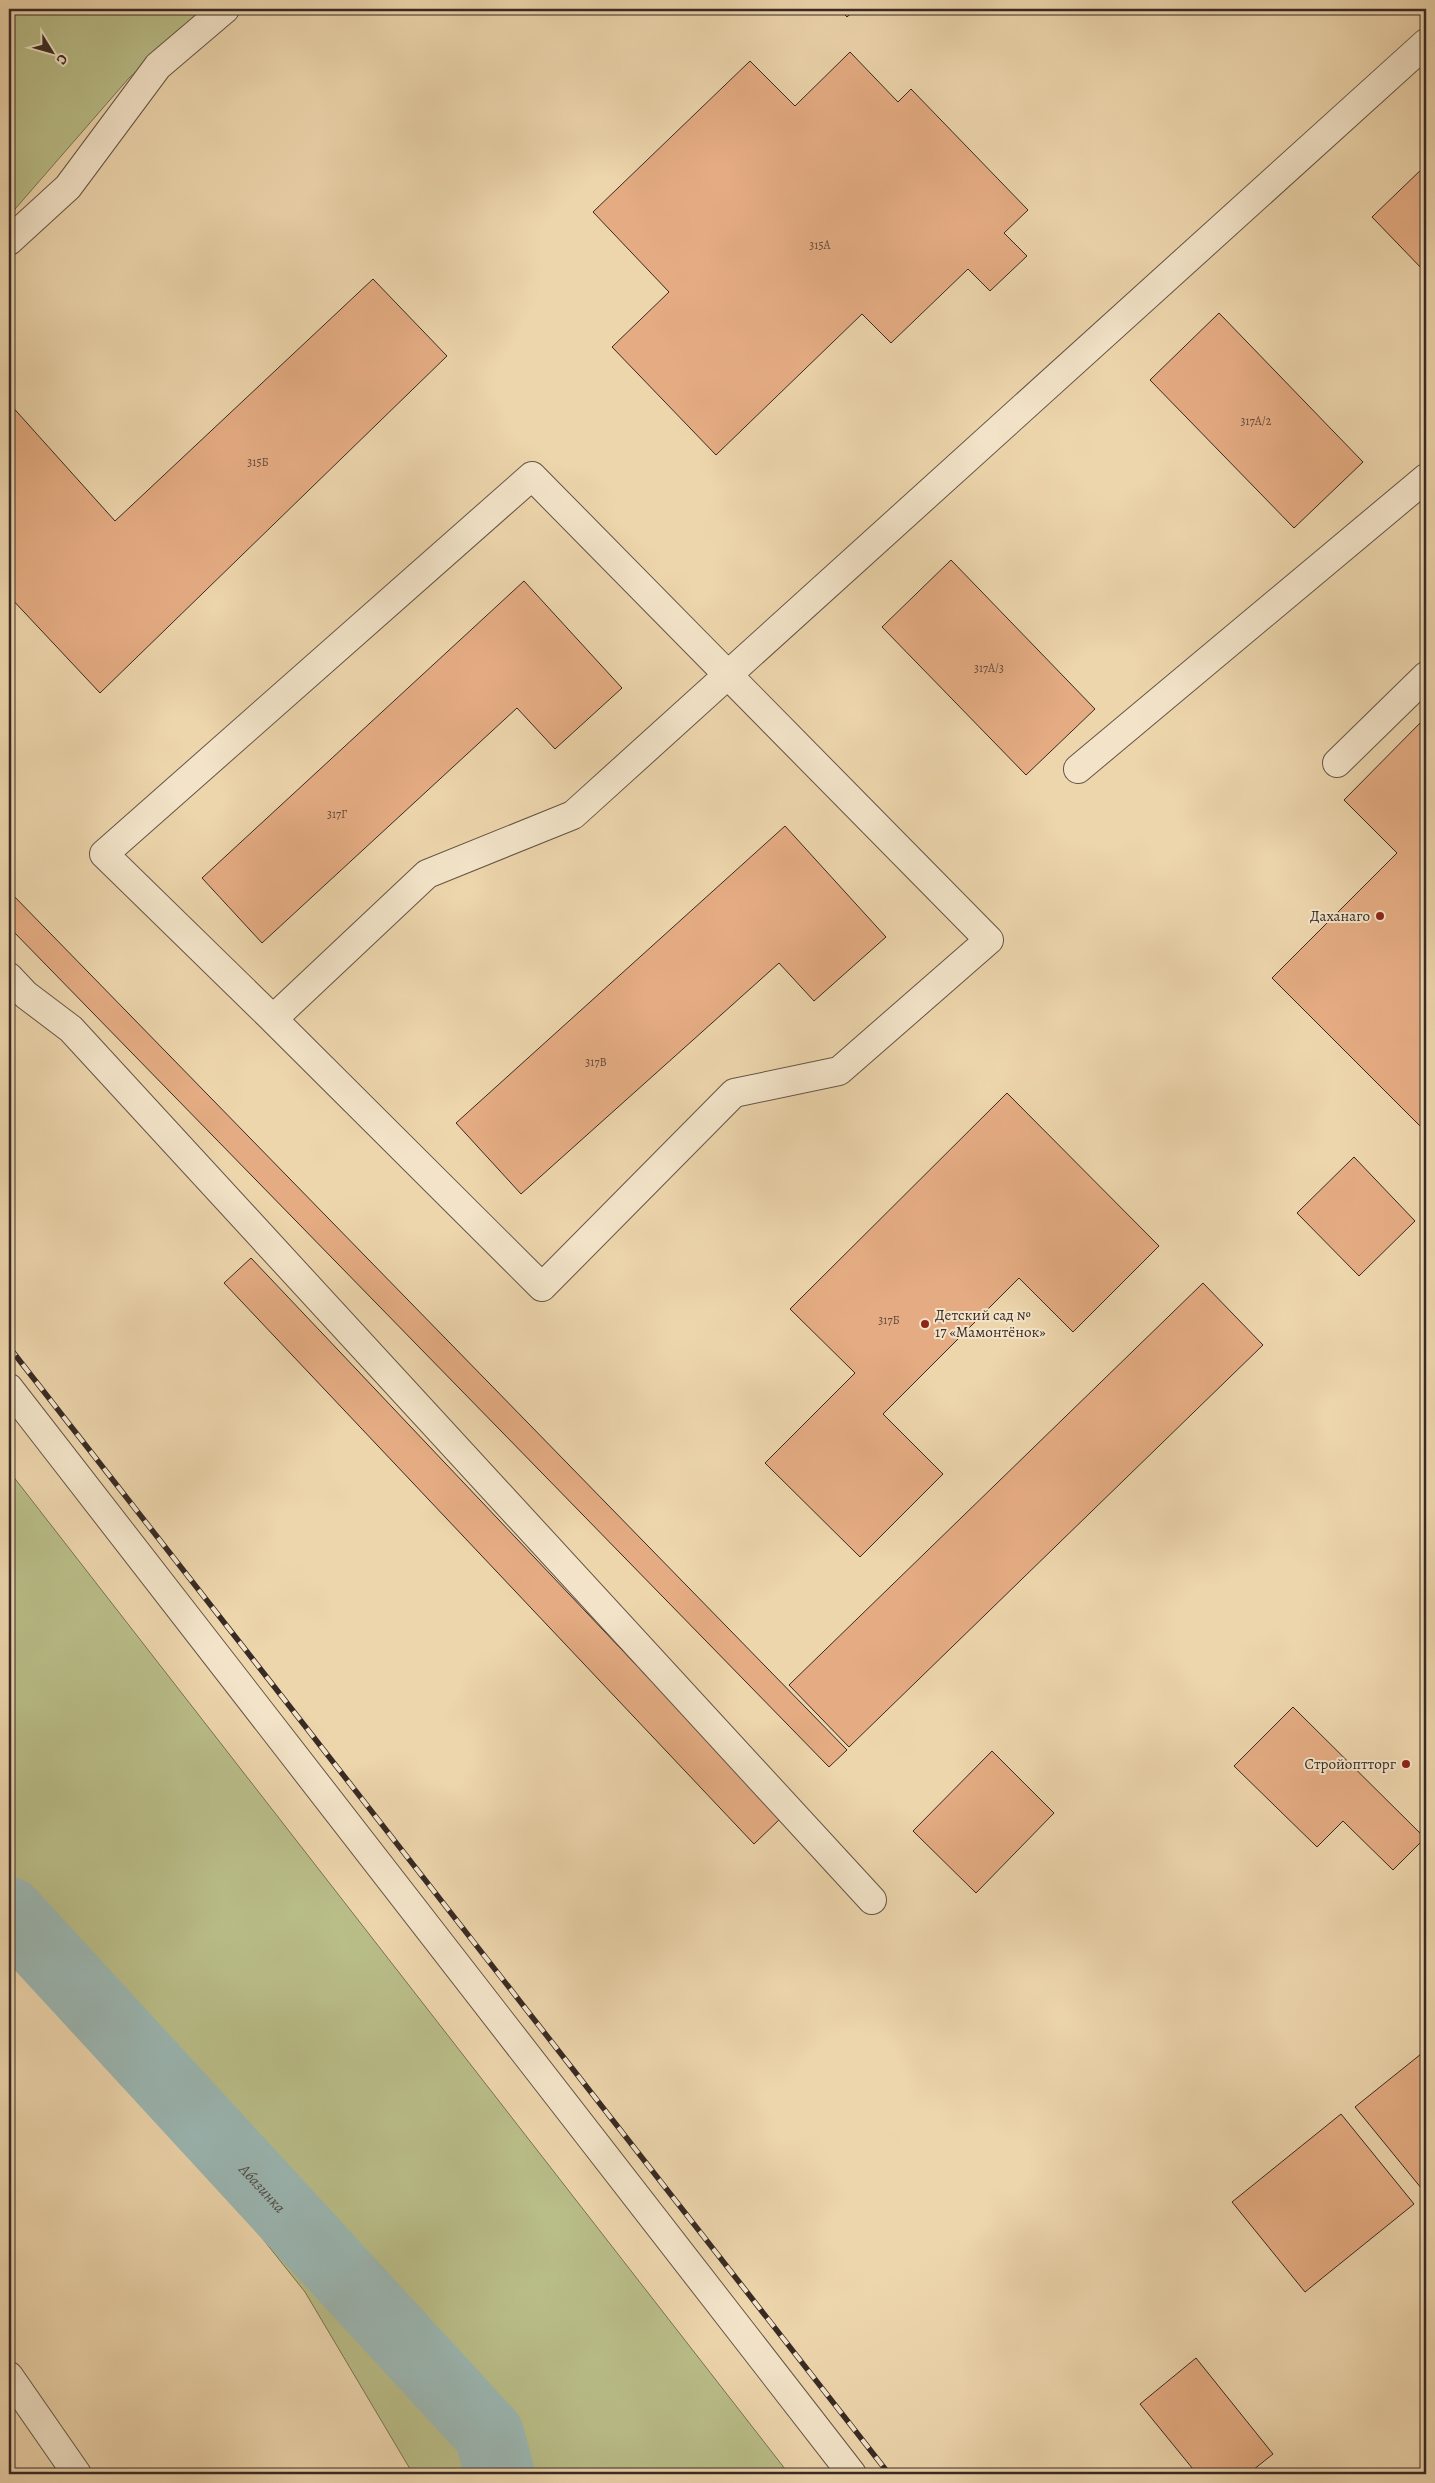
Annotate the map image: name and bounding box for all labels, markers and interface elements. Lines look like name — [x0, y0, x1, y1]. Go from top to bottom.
north arrow — [28, 28, 78, 78]
text: С — [52, 50, 72, 69]
house number: 315А — [809, 237, 832, 253]
house number: 317А/2 — [1241, 413, 1272, 429]
house number: 315Б — [247, 454, 269, 470]
house number: 317А/3 — [974, 660, 1004, 676]
house number: 317Г — [327, 806, 347, 822]
place label: Даханаго — [1310, 906, 1370, 926]
marker: Даханаго — [1374, 910, 1386, 922]
house number: 317В — [585, 1054, 607, 1070]
place label: Детский сад № 17 «Мамонтёнок» — [935, 1305, 1046, 1342]
house number: 317Б — [878, 1312, 900, 1328]
marker: Детский сад № 17 «Мамонтёнок» — [919, 1318, 931, 1330]
place label: Стройоптторг — [1305, 1754, 1397, 1774]
marker: Стройоптторг — [1400, 1758, 1412, 1770]
water label: Абазинка — [233, 2159, 290, 2218]

